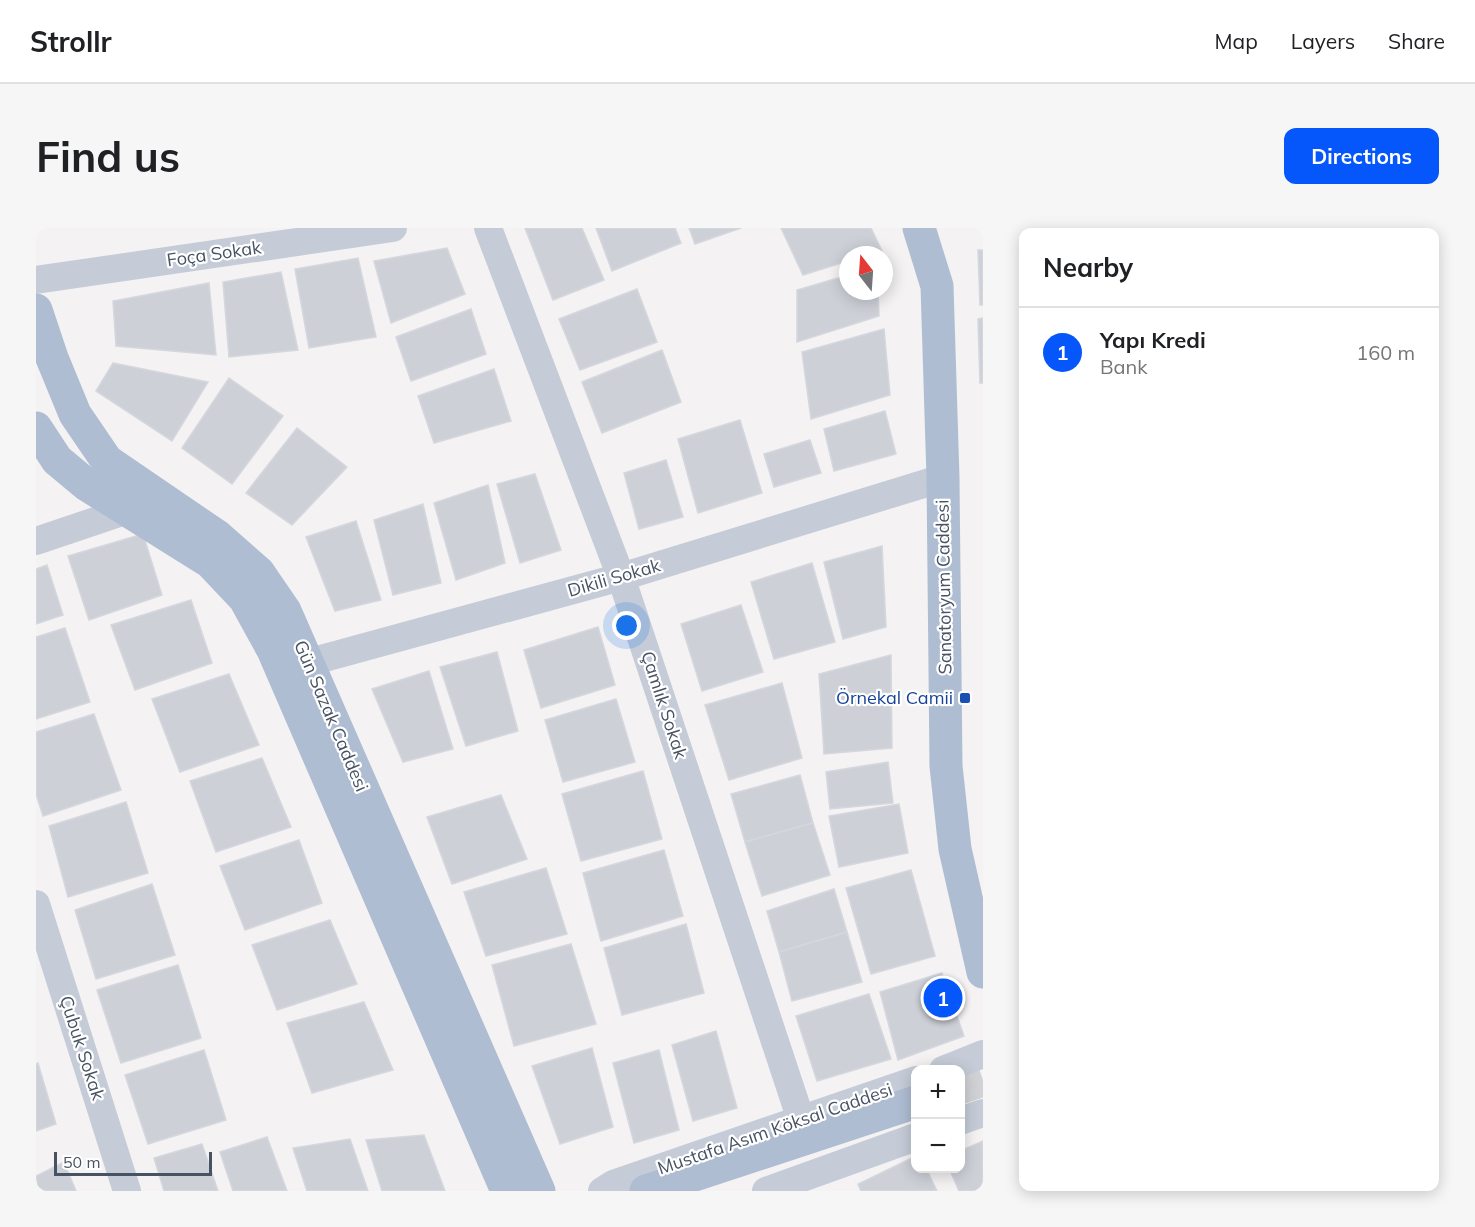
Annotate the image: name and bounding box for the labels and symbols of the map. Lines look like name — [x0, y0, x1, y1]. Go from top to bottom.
street label: Foça Sokak — [165, 235, 263, 272]
north arrow — [839, 246, 893, 300]
street label: Sanatoryum Caddesi — [930, 499, 957, 675]
street label: Dikili Sokak — [565, 553, 664, 602]
your location — [612, 611, 641, 640]
street label: Gün Sazak Caddesi — [289, 637, 374, 795]
street label: Çamlık Sokak — [636, 648, 693, 762]
place label: Örnekal Camii — [836, 686, 953, 709]
marker: Örnekal Camii — [958, 691, 972, 705]
pin: 1 — [924, 976, 962, 1020]
street label: Çubuk Sokak — [55, 993, 110, 1104]
street label: Mustafa Asım Köksal Caddesi — [654, 1077, 895, 1180]
scale bar — [54, 1149, 212, 1176]

